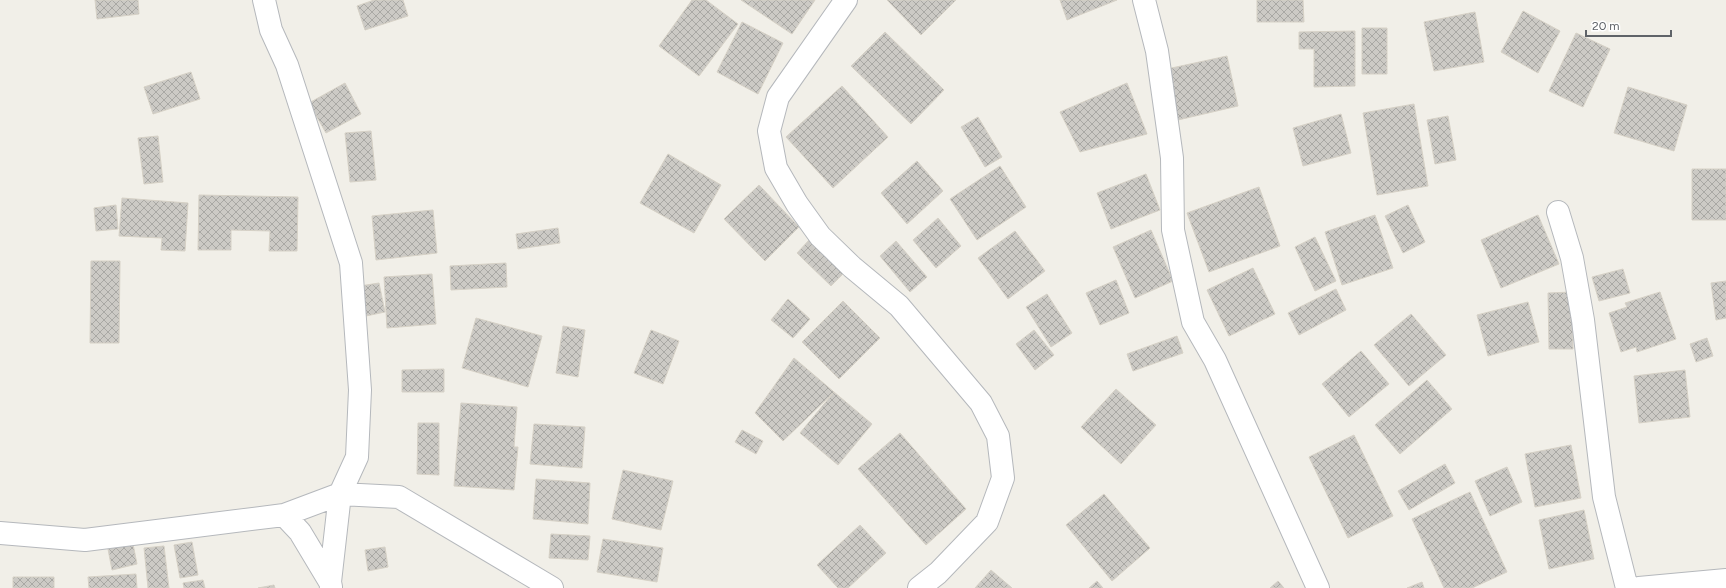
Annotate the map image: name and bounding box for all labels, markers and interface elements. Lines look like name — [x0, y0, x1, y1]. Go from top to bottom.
scale bar — [1586, 12, 1671, 38]
text: 20 m — [1592, 19, 1620, 33]

